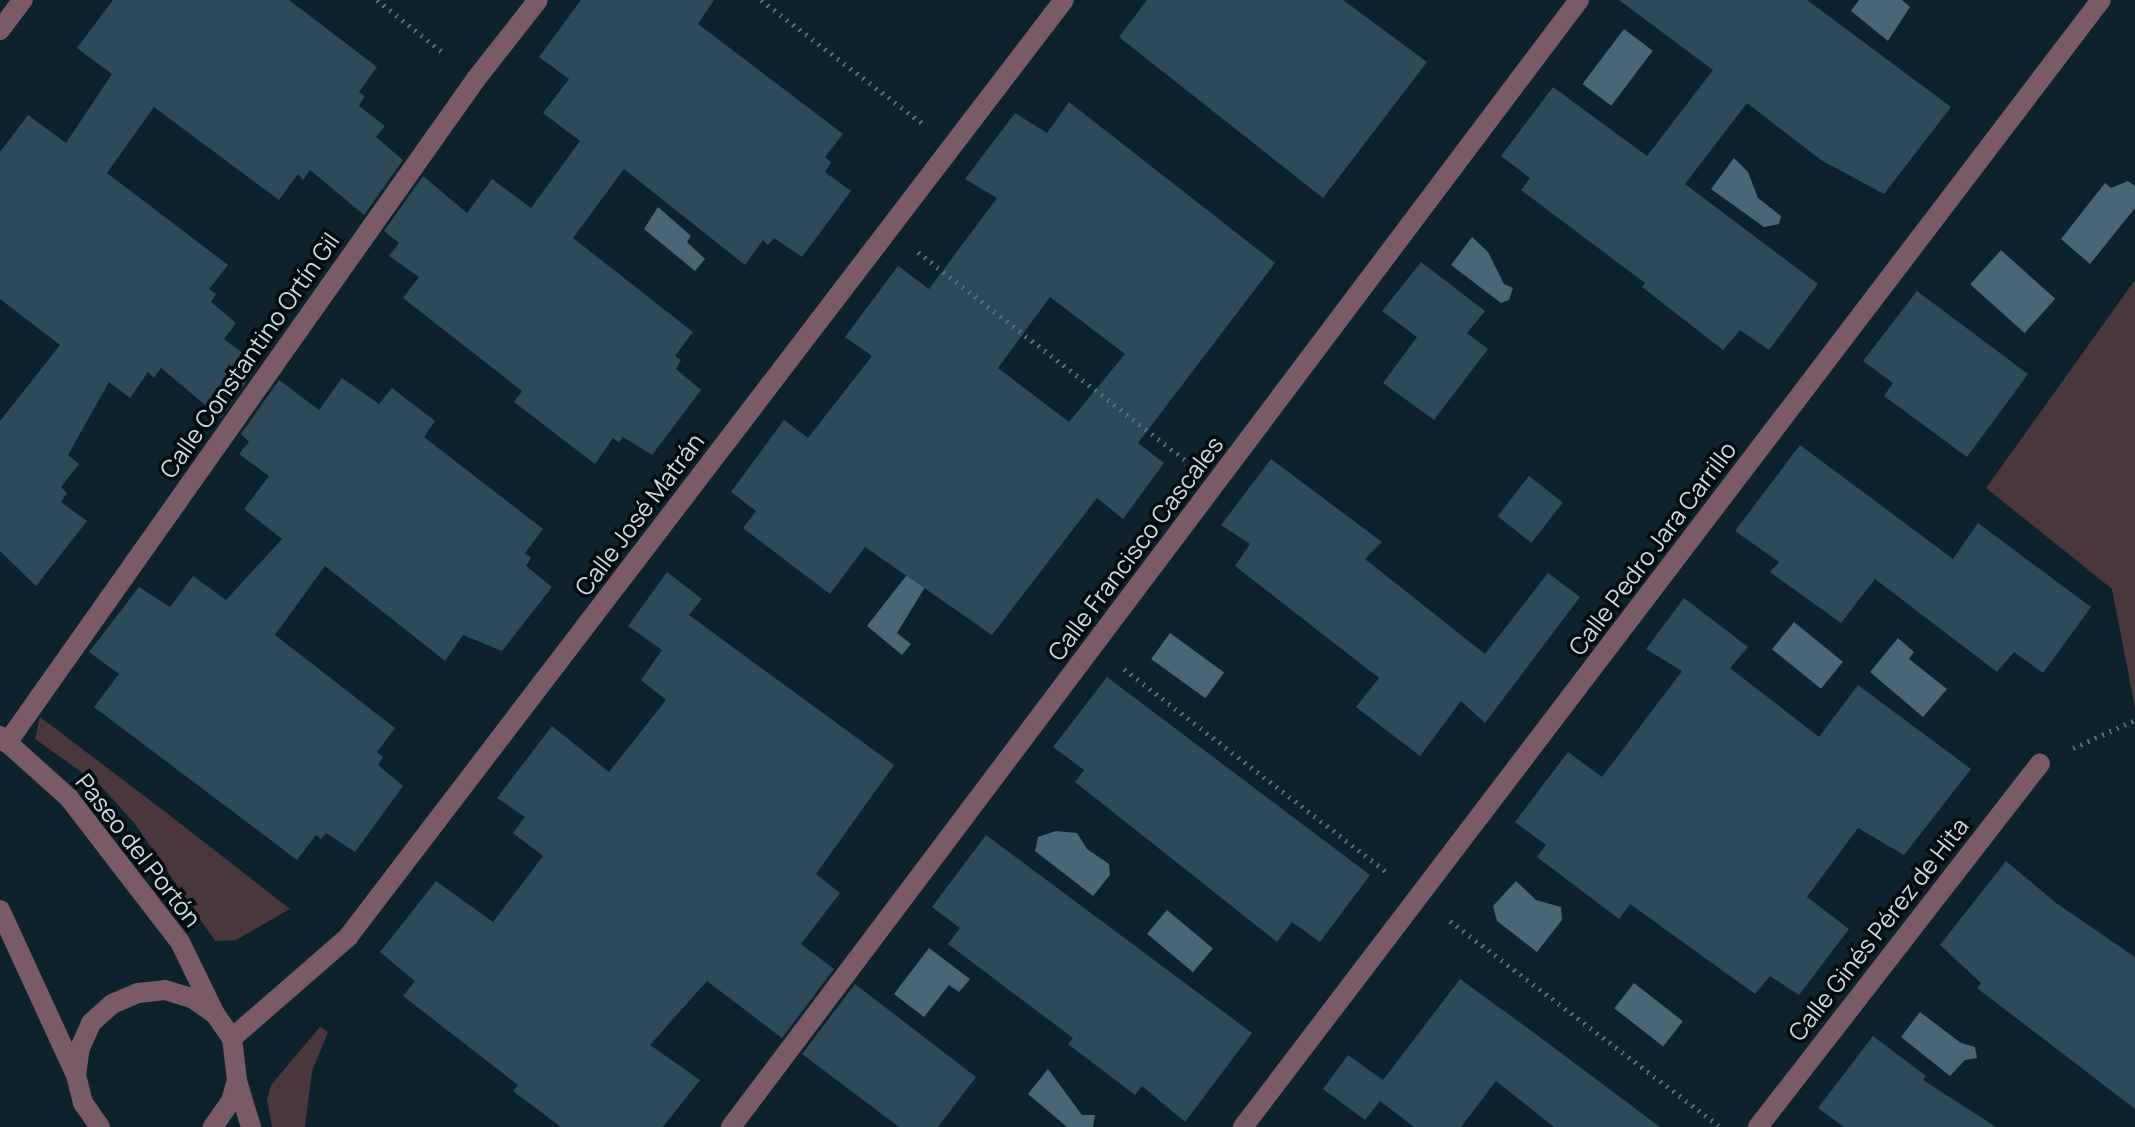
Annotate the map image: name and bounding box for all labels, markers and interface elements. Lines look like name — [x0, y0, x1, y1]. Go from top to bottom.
street label: Calle Constantino Ortín Gil — [153, 227, 345, 483]
street label: Calle José Matrán — [569, 427, 709, 601]
street label: Calle Francisco Cascales — [1041, 430, 1229, 666]
street label: Calle Pedro Jara Carrillo — [1562, 435, 1742, 661]
street label: Paseo del Portón — [70, 768, 208, 932]
street label: Calle Ginés Pérez de Hita — [1782, 812, 1974, 1046]

